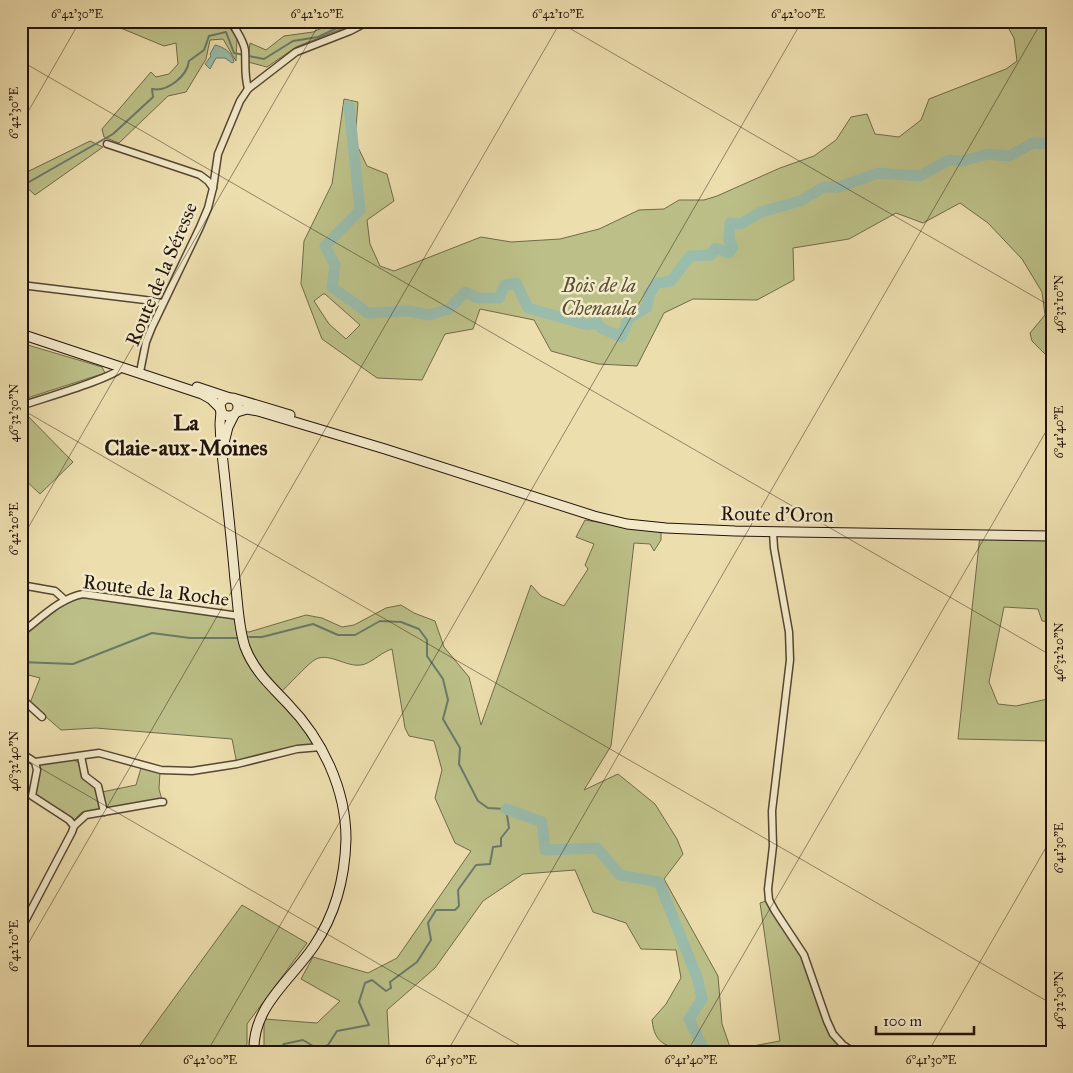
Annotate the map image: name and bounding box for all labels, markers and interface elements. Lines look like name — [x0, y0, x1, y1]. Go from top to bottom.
text: 6°42'30"E — [51, 7, 103, 21]
text: 6°42'20"E — [290, 7, 344, 21]
text: 6°42'10"E — [532, 7, 584, 21]
text: 6°42'00"E — [771, 7, 826, 21]
text: 6°42'30"E — [7, 87, 21, 139]
street label: Route de la Séresse — [120, 199, 202, 349]
park label: Bois de la Chenaula — [561, 273, 637, 320]
text: 46°32'10"N — [1052, 275, 1066, 333]
text: 46°32'30"N — [7, 384, 21, 442]
text: 6°41'40"E — [1052, 405, 1066, 458]
district label: La Claie-aux-Moines — [104, 409, 268, 461]
street label: Route d'Oron — [720, 501, 834, 527]
text: 6°42'20"E — [7, 502, 21, 556]
street label: Route de la Roche — [81, 569, 231, 611]
text: 46°32'20"N — [1052, 622, 1066, 682]
text: 46°32'40"N — [7, 731, 21, 791]
text: 6°41'30"E — [1052, 822, 1066, 873]
text: 6°42'10"E — [7, 920, 21, 972]
text: 46°32'30"N — [1052, 971, 1066, 1029]
scale bar — [876, 1003, 973, 1035]
text: 100 m — [883, 1012, 923, 1030]
text: 6°42'00"E — [183, 1053, 238, 1067]
text: 6°41'50"E — [425, 1053, 477, 1067]
text: 6°41'40"E — [665, 1053, 718, 1067]
text: 6°41'30"E — [906, 1053, 957, 1067]

